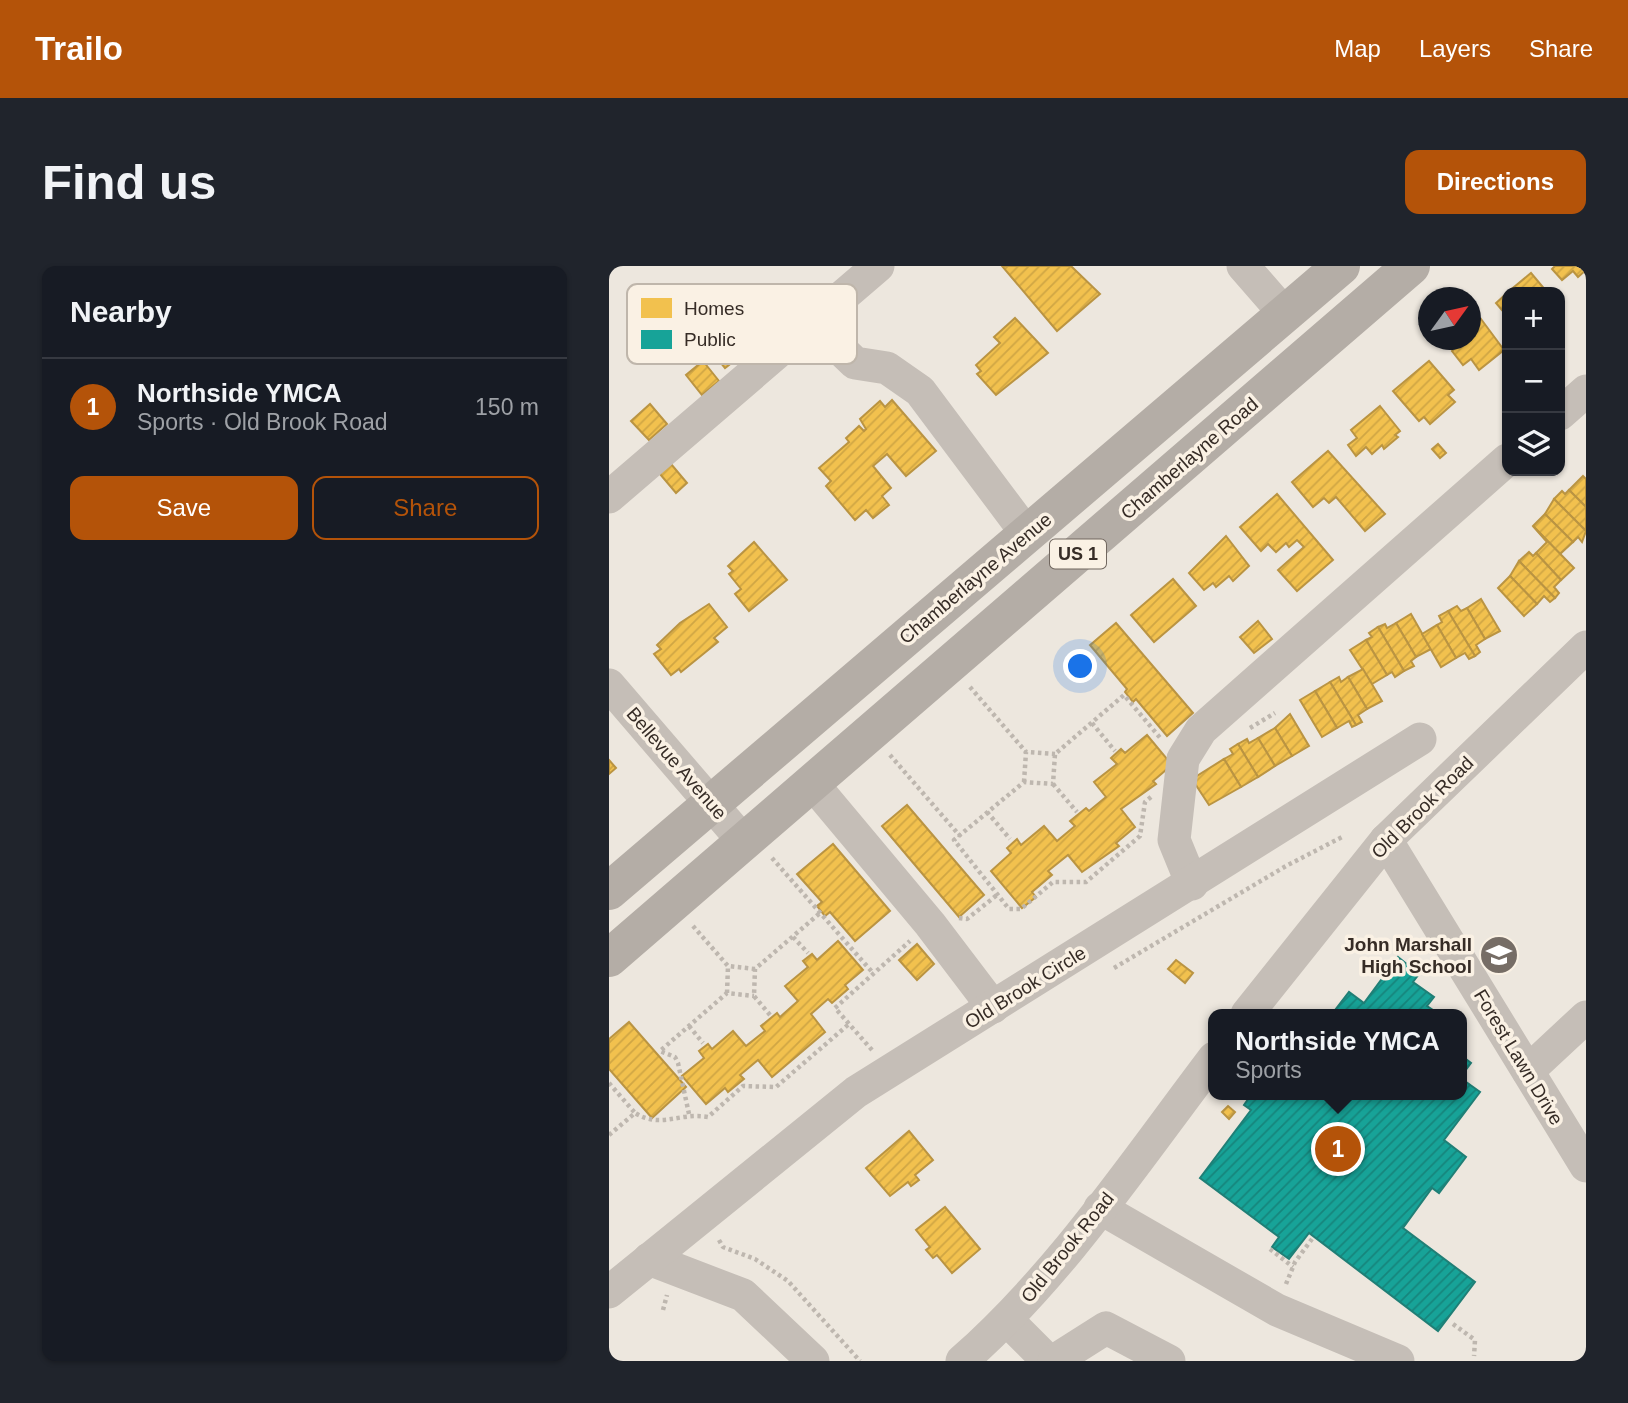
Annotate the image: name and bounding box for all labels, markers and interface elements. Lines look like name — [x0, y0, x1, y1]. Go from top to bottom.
text: Trailo — [35, 30, 123, 67]
text: Map — [1334, 35, 1381, 62]
text: Layers — [1419, 35, 1491, 62]
text: Share — [1529, 35, 1593, 62]
button: Directions — [1405, 150, 1586, 214]
text: Find us — [42, 155, 216, 209]
legend — [627, 284, 857, 364]
north arrow — [1418, 287, 1481, 350]
map controls — [1502, 287, 1565, 476]
button: + — [1502, 287, 1565, 350]
text: Nearby — [70, 295, 172, 328]
text: Homes — [684, 298, 744, 319]
text: Public — [684, 329, 736, 350]
button: − — [1502, 350, 1565, 413]
text: Northside YMCA — [137, 378, 342, 408]
street label: Chamberlayne Road — [1117, 393, 1262, 523]
text: 1 — [87, 394, 99, 420]
text: 150 m — [475, 394, 539, 420]
text: Sports · Old Brook Road — [137, 409, 388, 435]
button: layers — [1502, 413, 1565, 476]
button: Save — [70, 476, 298, 540]
button: Share — [312, 476, 539, 540]
street label: Chamberlayne Avenue — [895, 509, 1056, 648]
road number: US 1 — [1050, 540, 1106, 568]
your location — [1063, 649, 1097, 683]
street label: Bellevue Avenue — [622, 703, 731, 824]
street label: Old Brook Road — [1367, 752, 1478, 863]
place label: John Marshall High School — [1344, 934, 1472, 977]
school or university icon: John Marshall High School — [1478, 934, 1520, 976]
street label: Old Brook Circle — [961, 942, 1089, 1033]
street label: Forest Lawn Drive — [1470, 986, 1567, 1129]
popup — [1208, 1009, 1467, 1100]
text: Northside YMCA — [1235, 1026, 1440, 1056]
text: Sports — [1235, 1057, 1302, 1083]
pin: 1 — [1315, 1123, 1361, 1175]
street label: Old Brook Road — [1017, 1188, 1118, 1306]

